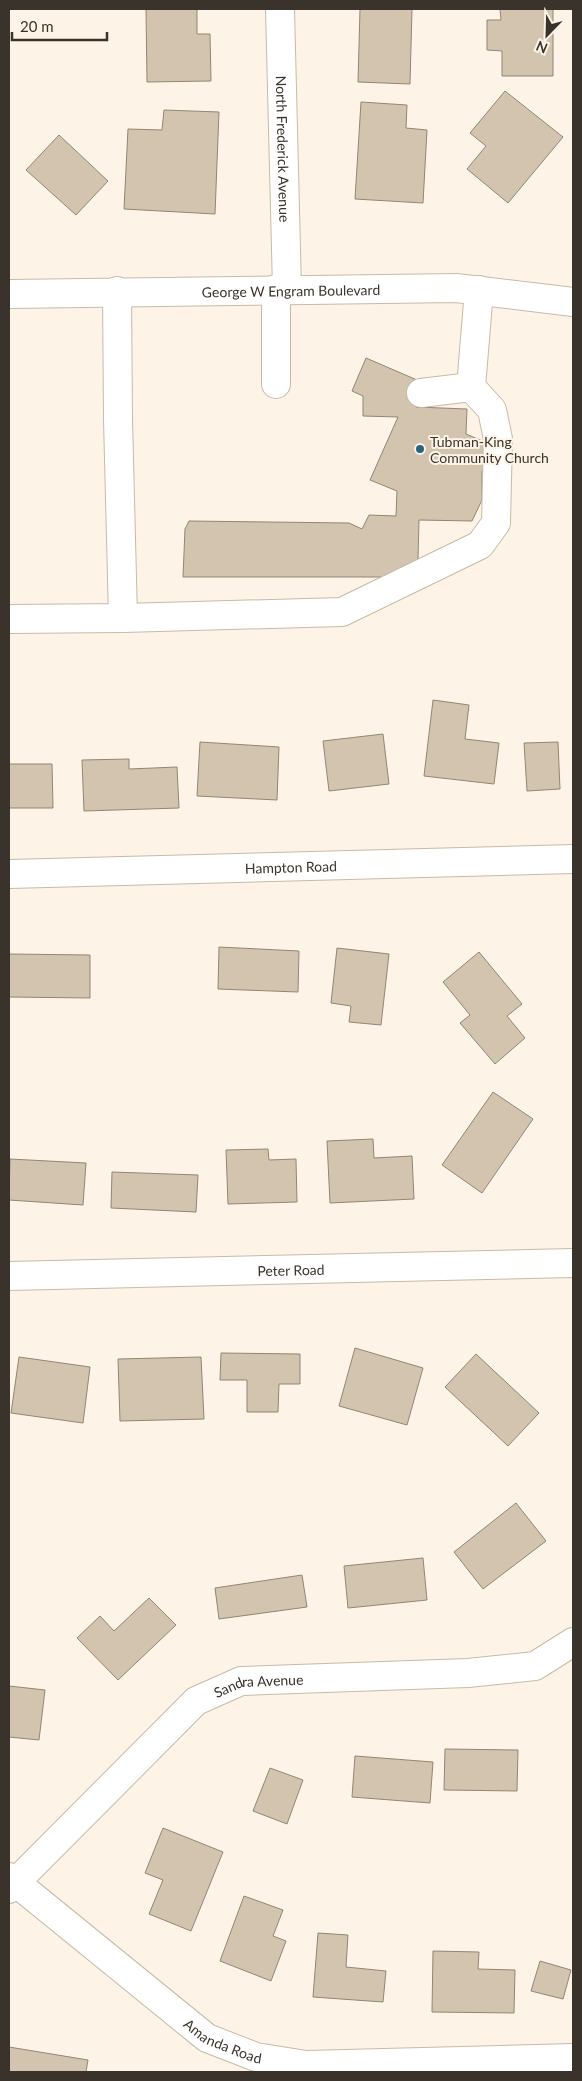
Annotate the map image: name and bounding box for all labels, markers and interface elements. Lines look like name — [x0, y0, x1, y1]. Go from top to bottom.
scale bar — [12, 10, 108, 42]
north arrow — [522, 10, 572, 60]
text: 20 m — [20, 17, 54, 35]
text: N — [533, 37, 550, 57]
street label: North Frederick Avenue — [273, 75, 294, 222]
street label: George W Engram Boulevard — [202, 281, 380, 300]
place label: Tubman-King Community Church — [430, 433, 549, 466]
marker: Tubman-King Community Church — [414, 443, 426, 455]
street label: Hampton Road — [245, 857, 337, 876]
street label: Peter Road — [257, 1260, 325, 1279]
street label: Sandra Avenue — [211, 1670, 304, 1701]
street label: Amanda Road — [181, 2014, 263, 2066]

